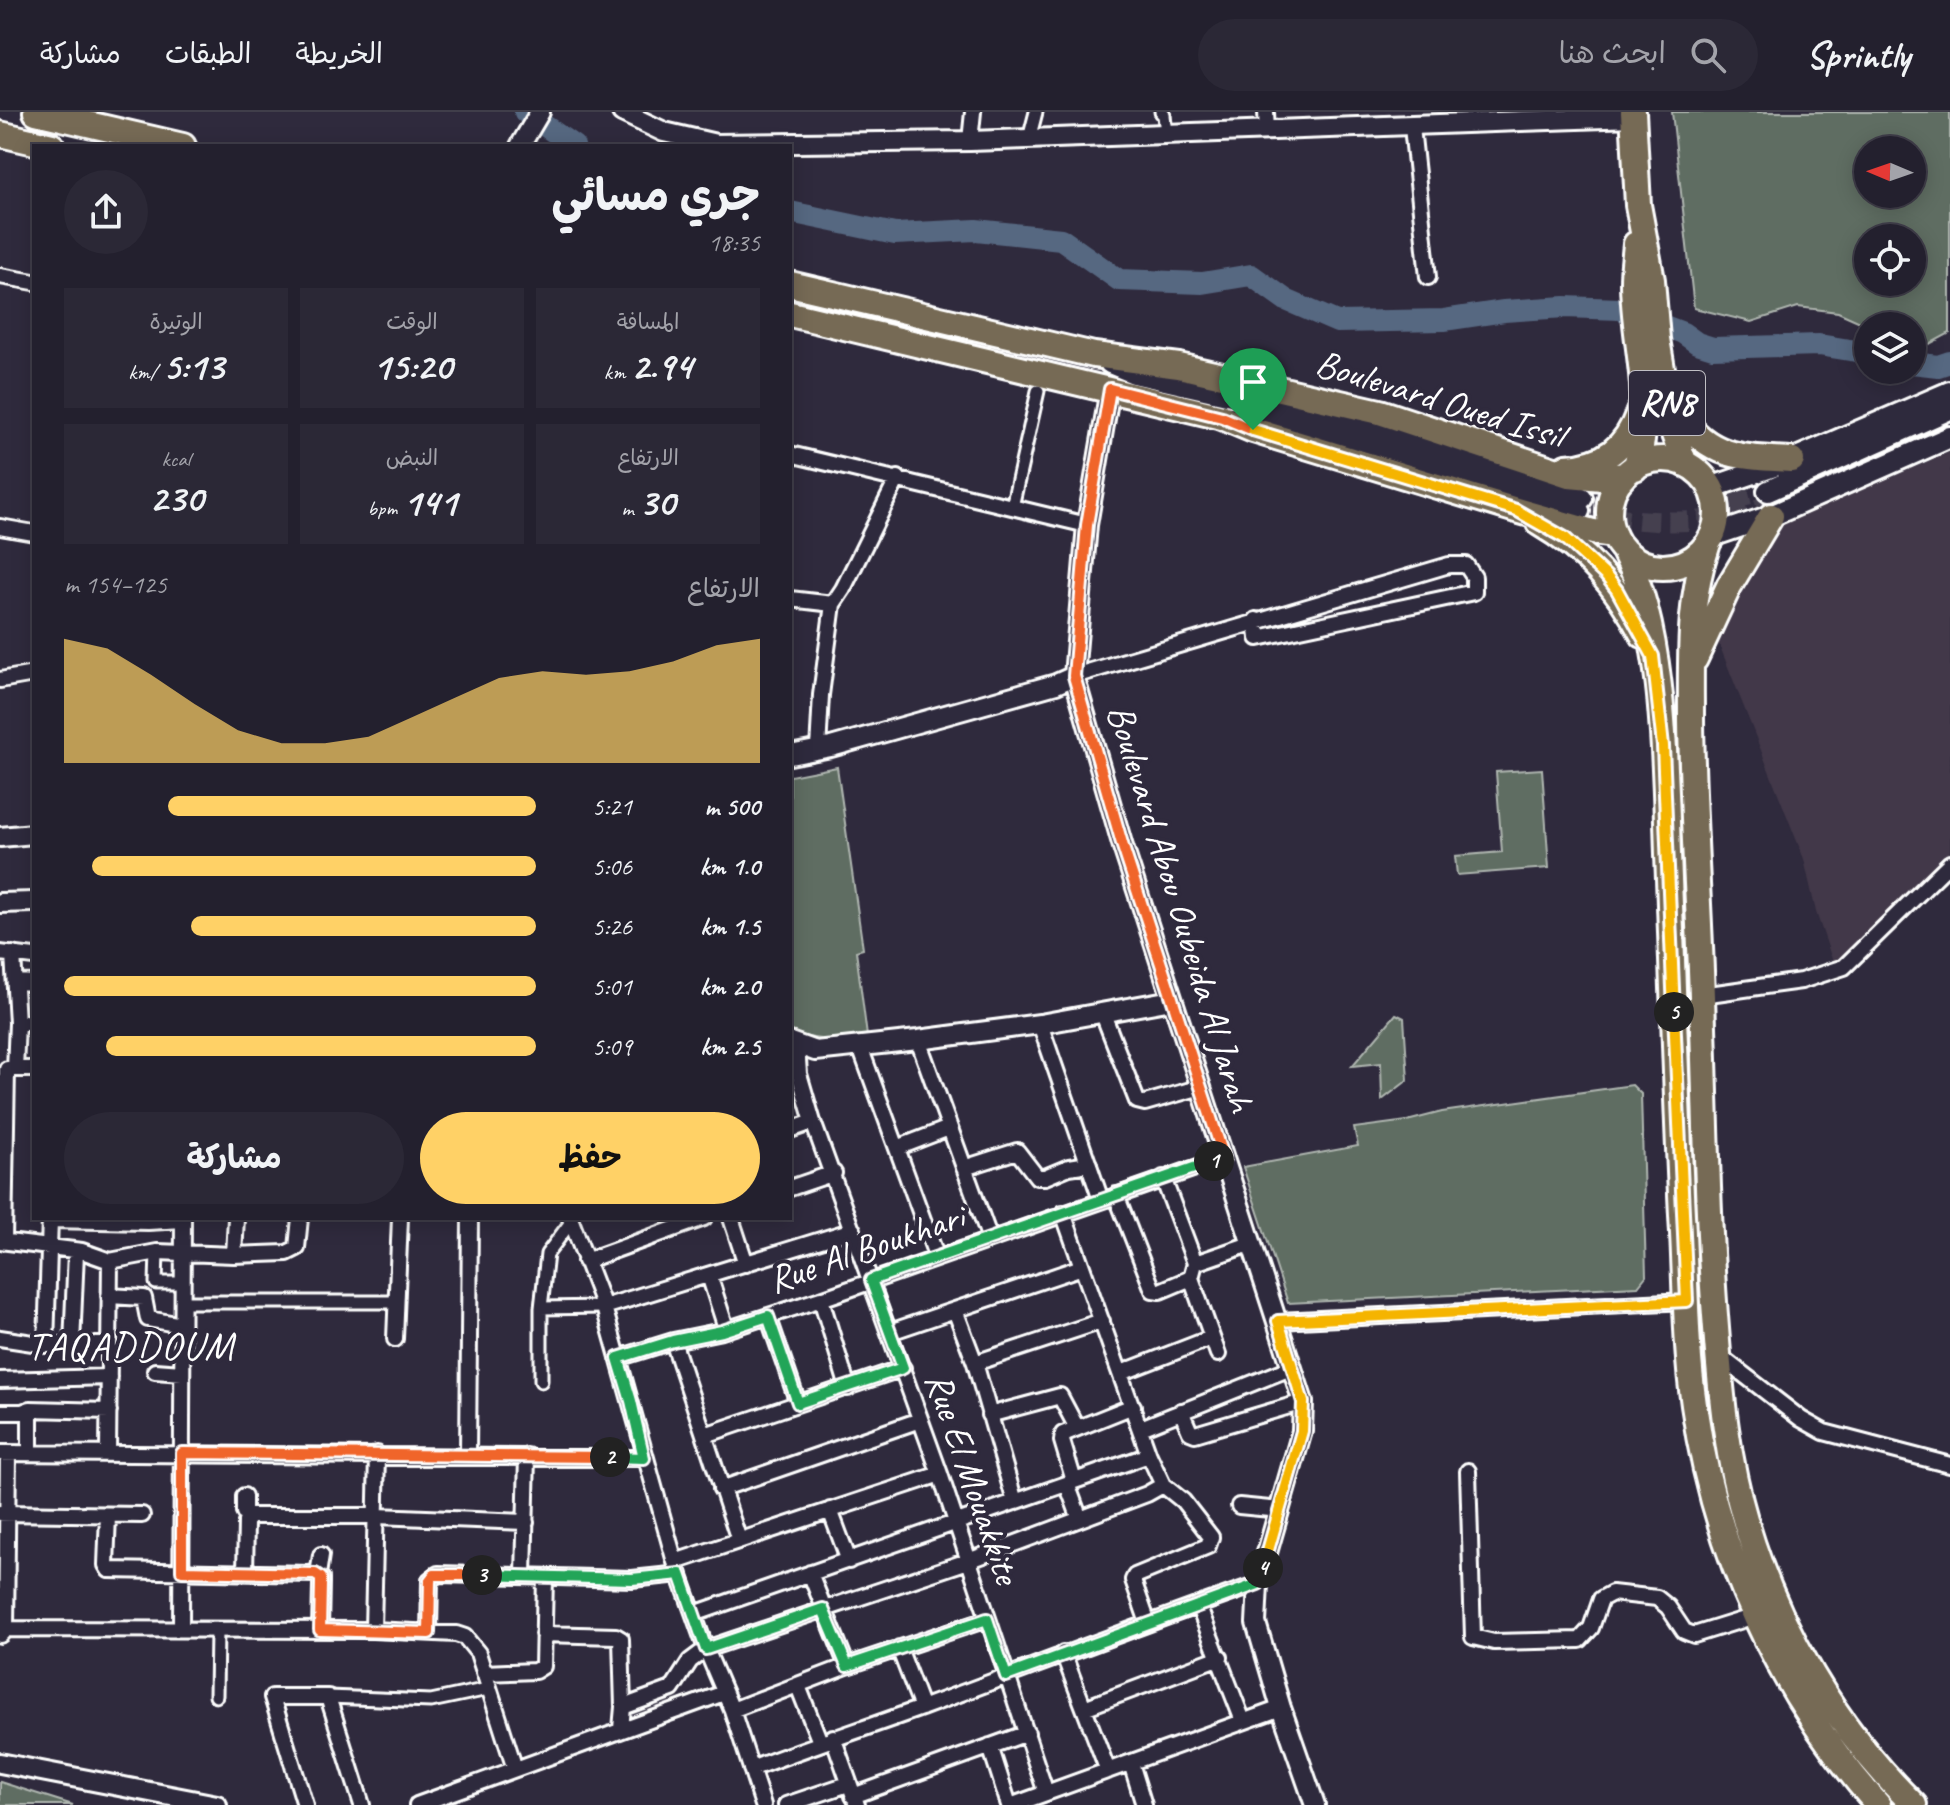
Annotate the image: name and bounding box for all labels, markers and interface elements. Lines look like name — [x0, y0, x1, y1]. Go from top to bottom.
search box — [1198, 19, 1758, 91]
text: Sprintly — [1806, 32, 1910, 79]
icon: search — [1686, 33, 1730, 77]
text: ابحث هنا — [1558, 34, 1666, 72]
text: مشاركة — [40, 36, 121, 71]
text: الطبقات — [165, 36, 251, 71]
text: الخريطة — [295, 36, 383, 71]
north arrow — [1854, 136, 1926, 208]
map controls — [1854, 136, 1926, 384]
text: جري مسائي — [552, 168, 760, 223]
button: share — [64, 170, 148, 254]
button: locate — [1854, 224, 1926, 296]
text: 18:35 — [708, 226, 760, 259]
text: الوتيرة — [149, 308, 203, 336]
text: الوقت — [386, 308, 438, 336]
text: المسافة — [617, 308, 679, 336]
button: layers — [1854, 312, 1926, 384]
street label: Boulevard Oued Issil — [1310, 339, 1576, 461]
text: 5:13 — [162, 341, 224, 391]
text: 15:20 — [372, 341, 452, 391]
text: 2.94 — [631, 341, 692, 391]
pin — [1219, 348, 1287, 430]
text: /km — [128, 358, 162, 386]
text: km — [604, 358, 631, 386]
icon: arrive — [1231, 360, 1275, 404]
road number: RN8 — [1629, 371, 1705, 435]
text: النبض — [386, 444, 438, 472]
text: الارتفاع — [617, 444, 679, 472]
text: kcal — [161, 445, 191, 473]
text: 230 — [149, 473, 203, 523]
text: 141 — [403, 477, 457, 527]
text: 30 — [639, 477, 675, 527]
text: bpm — [367, 494, 403, 522]
text: m — [621, 494, 639, 522]
text: 125–154 m — [64, 568, 167, 601]
text: الارتفاع — [687, 572, 760, 605]
street label: Boulevard Abou Oubeida Al Jarah — [1097, 699, 1266, 1120]
text: 5:21 — [592, 790, 632, 823]
text: 500 m — [704, 790, 760, 823]
text: 5:06 — [592, 850, 632, 883]
text: 1.0 km — [700, 850, 760, 883]
text: 5:26 — [592, 910, 632, 943]
text: 1.5 km — [700, 910, 760, 943]
text: 5:01 — [592, 970, 632, 1003]
text: 2.0 km — [700, 970, 760, 1003]
pin: 5 — [1654, 992, 1694, 1032]
text: 5 — [1669, 998, 1679, 1026]
text: 5:09 — [592, 1030, 632, 1063]
text: 2.5 km — [700, 1030, 760, 1063]
button: مشاركة — [64, 1112, 404, 1204]
button: حفظ — [420, 1112, 760, 1204]
pin: 1 — [1194, 1141, 1234, 1181]
text: 1 — [1209, 1147, 1219, 1175]
street label: Rue Al Boukhari — [762, 1191, 975, 1303]
district label: TAQADDOUM — [27, 1321, 236, 1371]
street label: Rue El Mouakkite — [915, 1366, 1032, 1592]
pin: 2 — [590, 1437, 630, 1477]
text: 2 — [605, 1443, 615, 1471]
pin: 4 — [1243, 1548, 1283, 1588]
text: 4 — [1258, 1554, 1268, 1582]
pin: 3 — [462, 1555, 502, 1595]
text: 3 — [477, 1561, 487, 1589]

